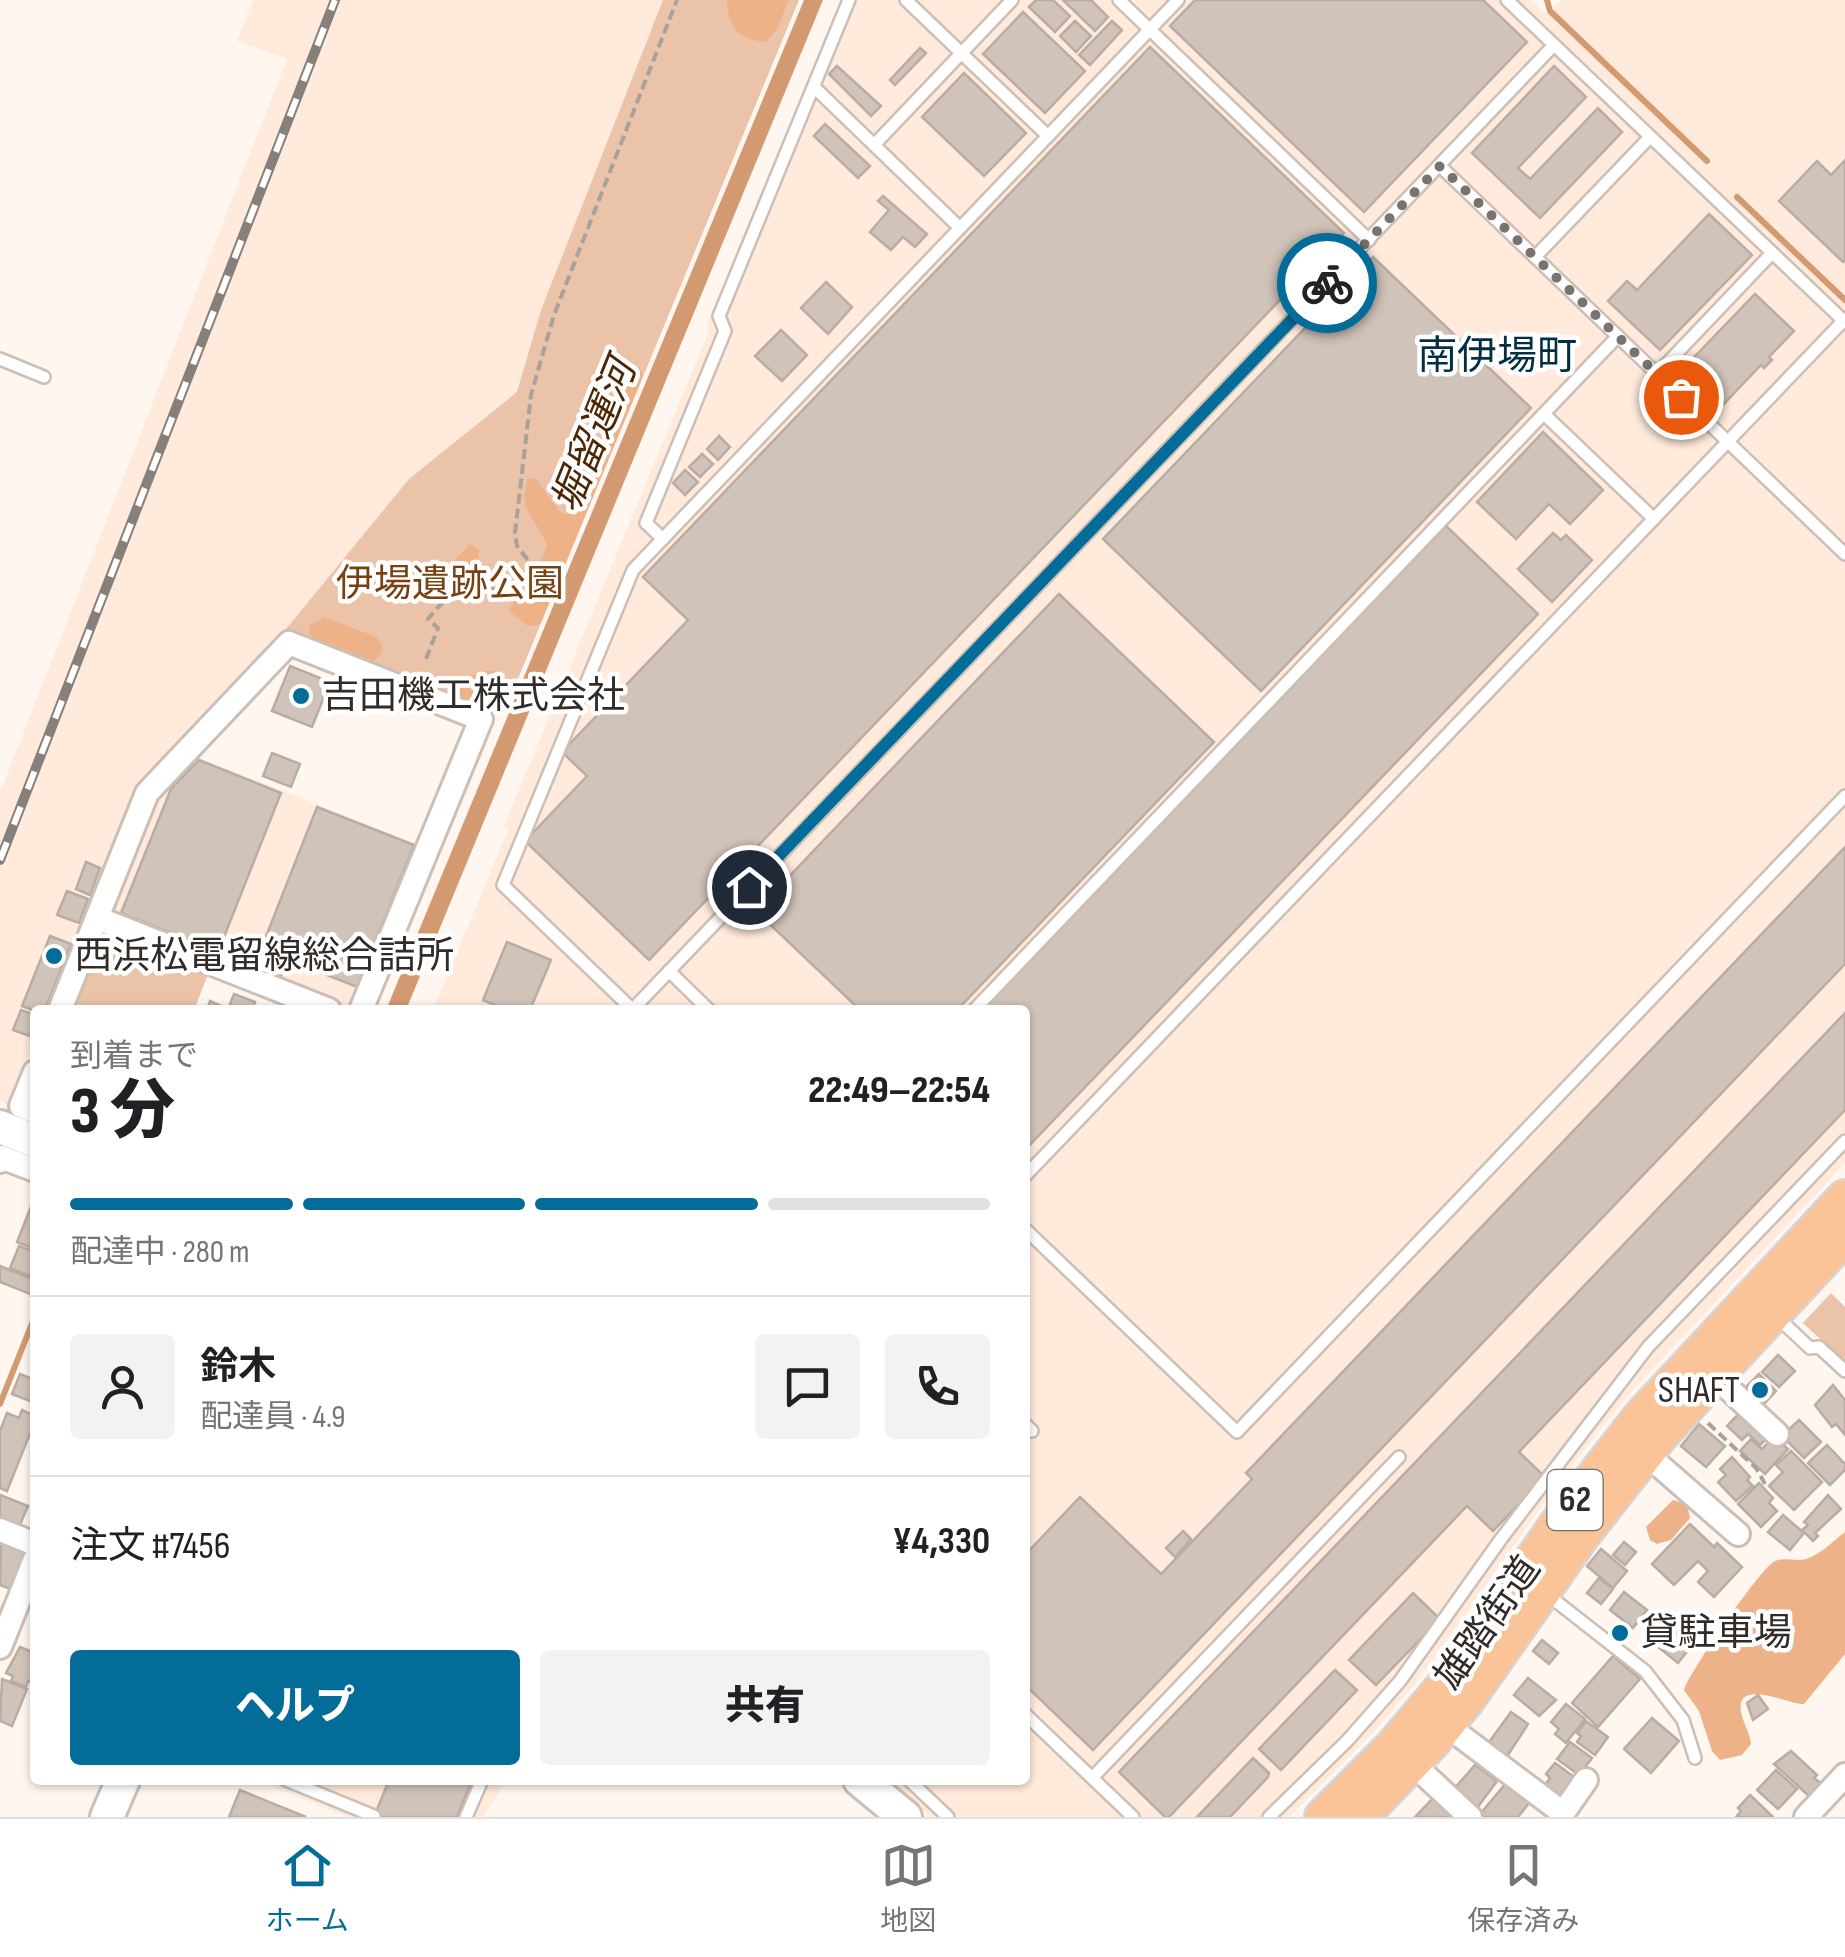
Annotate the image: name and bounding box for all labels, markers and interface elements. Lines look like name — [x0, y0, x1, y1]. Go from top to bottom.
courier — [1277, 233, 1377, 333]
icon: bike — [1300, 256, 1355, 311]
district label: 南伊場町 — [1417, 333, 1577, 381]
water label: 堀留運河 — [543, 346, 650, 519]
pin — [1639, 355, 1724, 440]
icon: bag — [1654, 370, 1709, 425]
park label: 伊場遺跡公園 — [336, 562, 564, 607]
place label: 吉田機工株式会社 — [321, 674, 625, 719]
marker: 吉田機工株式会社 — [290, 685, 312, 707]
pin — [707, 845, 792, 930]
icon: home — [722, 860, 777, 915]
place label: 西浜松電留線総合詰所 — [74, 934, 454, 979]
marker: 西浜松電留線総合詰所 — [43, 945, 65, 967]
text: 到着まで — [70, 1037, 198, 1076]
text: 22:49–22:54 — [808, 1068, 990, 1113]
text: 3 分 — [70, 1074, 175, 1152]
text: 配達中 · 280 m — [70, 1233, 250, 1272]
button: person — [70, 1334, 175, 1439]
button: chat — [755, 1334, 860, 1439]
button: phone — [885, 1334, 990, 1439]
text: 鈴木 — [200, 1345, 276, 1390]
place label: SHAFT — [1658, 1368, 1740, 1413]
marker: SHAFT — [1749, 1379, 1771, 1401]
text: 配達員 · 4.9 — [200, 1398, 345, 1437]
road number: 62 — [1548, 1470, 1602, 1530]
text: ¥4,330 — [893, 1519, 990, 1564]
text: 注文 #7456 — [70, 1524, 230, 1569]
street label: 雄踏街道 — [1426, 1548, 1550, 1698]
place label: 貸駐車場 — [1640, 1611, 1792, 1656]
marker: 貸駐車場 — [1609, 1622, 1631, 1644]
button: ヘルプ — [70, 1650, 520, 1765]
button: 共有 — [540, 1650, 990, 1765]
tab: ホーム — [266, 1838, 349, 1938]
tab: 地図 — [880, 1838, 936, 1938]
tab: 保存済み — [1467, 1838, 1579, 1938]

